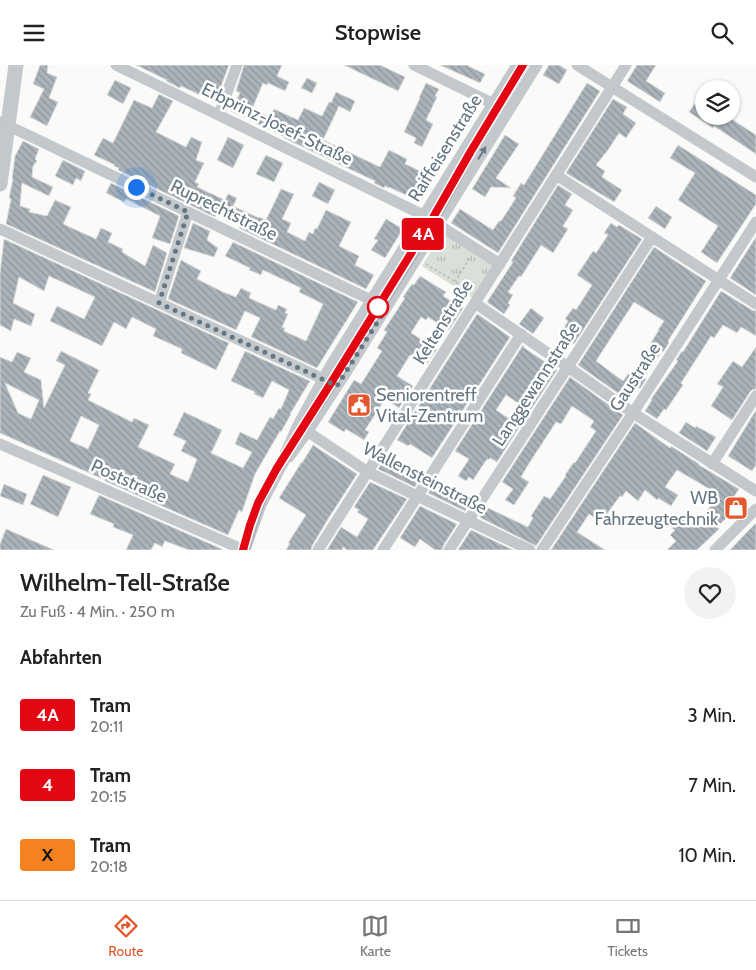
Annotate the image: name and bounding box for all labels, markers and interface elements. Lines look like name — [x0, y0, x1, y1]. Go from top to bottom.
icon: menu — [20, 19, 48, 47]
text: Stopwise — [335, 19, 421, 46]
icon: search — [708, 19, 736, 47]
street label: Erbprinz-Josef-Straße — [198, 78, 356, 170]
map controls — [695, 80, 740, 125]
button: layers — [695, 80, 740, 125]
street label: Raiffeisenstraße — [403, 90, 487, 206]
one-way arrow — [477, 147, 486, 160]
your location — [124, 175, 149, 200]
street label: Ruprechtstraße — [167, 175, 281, 245]
line badge: 4A — [400, 218, 446, 250]
text: 4A — [412, 223, 434, 245]
street label: Keltenstraße — [408, 276, 478, 368]
unlabelled marker — [367, 296, 389, 318]
street label: Langgewannstraße — [488, 318, 584, 450]
street label: Gaustraße — [605, 339, 665, 415]
place label: Seniorentreff Vital-Zentrum — [376, 384, 483, 427]
public building icon: Seniorentreff Vital-Zentrum — [346, 392, 372, 418]
street label: Wallensteinstraße — [359, 437, 491, 519]
street label: Poststraße — [88, 455, 170, 507]
place label: WB Fahrzeugtechnik — [595, 487, 719, 530]
shop icon: WB Fahrzeugtechnik — [723, 495, 749, 521]
button: heart — [684, 567, 736, 619]
text: Wilhelm-Tell-Straße — [20, 568, 230, 597]
text: Zu Fuß · 4 Min. · 250 m — [20, 602, 175, 621]
text: Abfahrten — [20, 646, 102, 669]
text: Tram — [90, 694, 131, 717]
text: 4A — [36, 704, 59, 726]
text: 3 Min. — [688, 704, 736, 727]
text: 20:11 — [90, 717, 123, 736]
text: Tram — [90, 764, 131, 787]
text: 4 — [42, 774, 53, 796]
text: 7 Min. — [688, 774, 736, 797]
text: 20:15 — [90, 787, 127, 806]
text: Tram — [90, 834, 131, 857]
text: X — [42, 844, 53, 866]
text: 10 Min. — [678, 844, 736, 867]
text: 20:18 — [90, 857, 128, 876]
tab: Route — [108, 912, 143, 960]
tab: Karte — [360, 912, 391, 960]
tab: Tickets — [607, 912, 648, 960]

